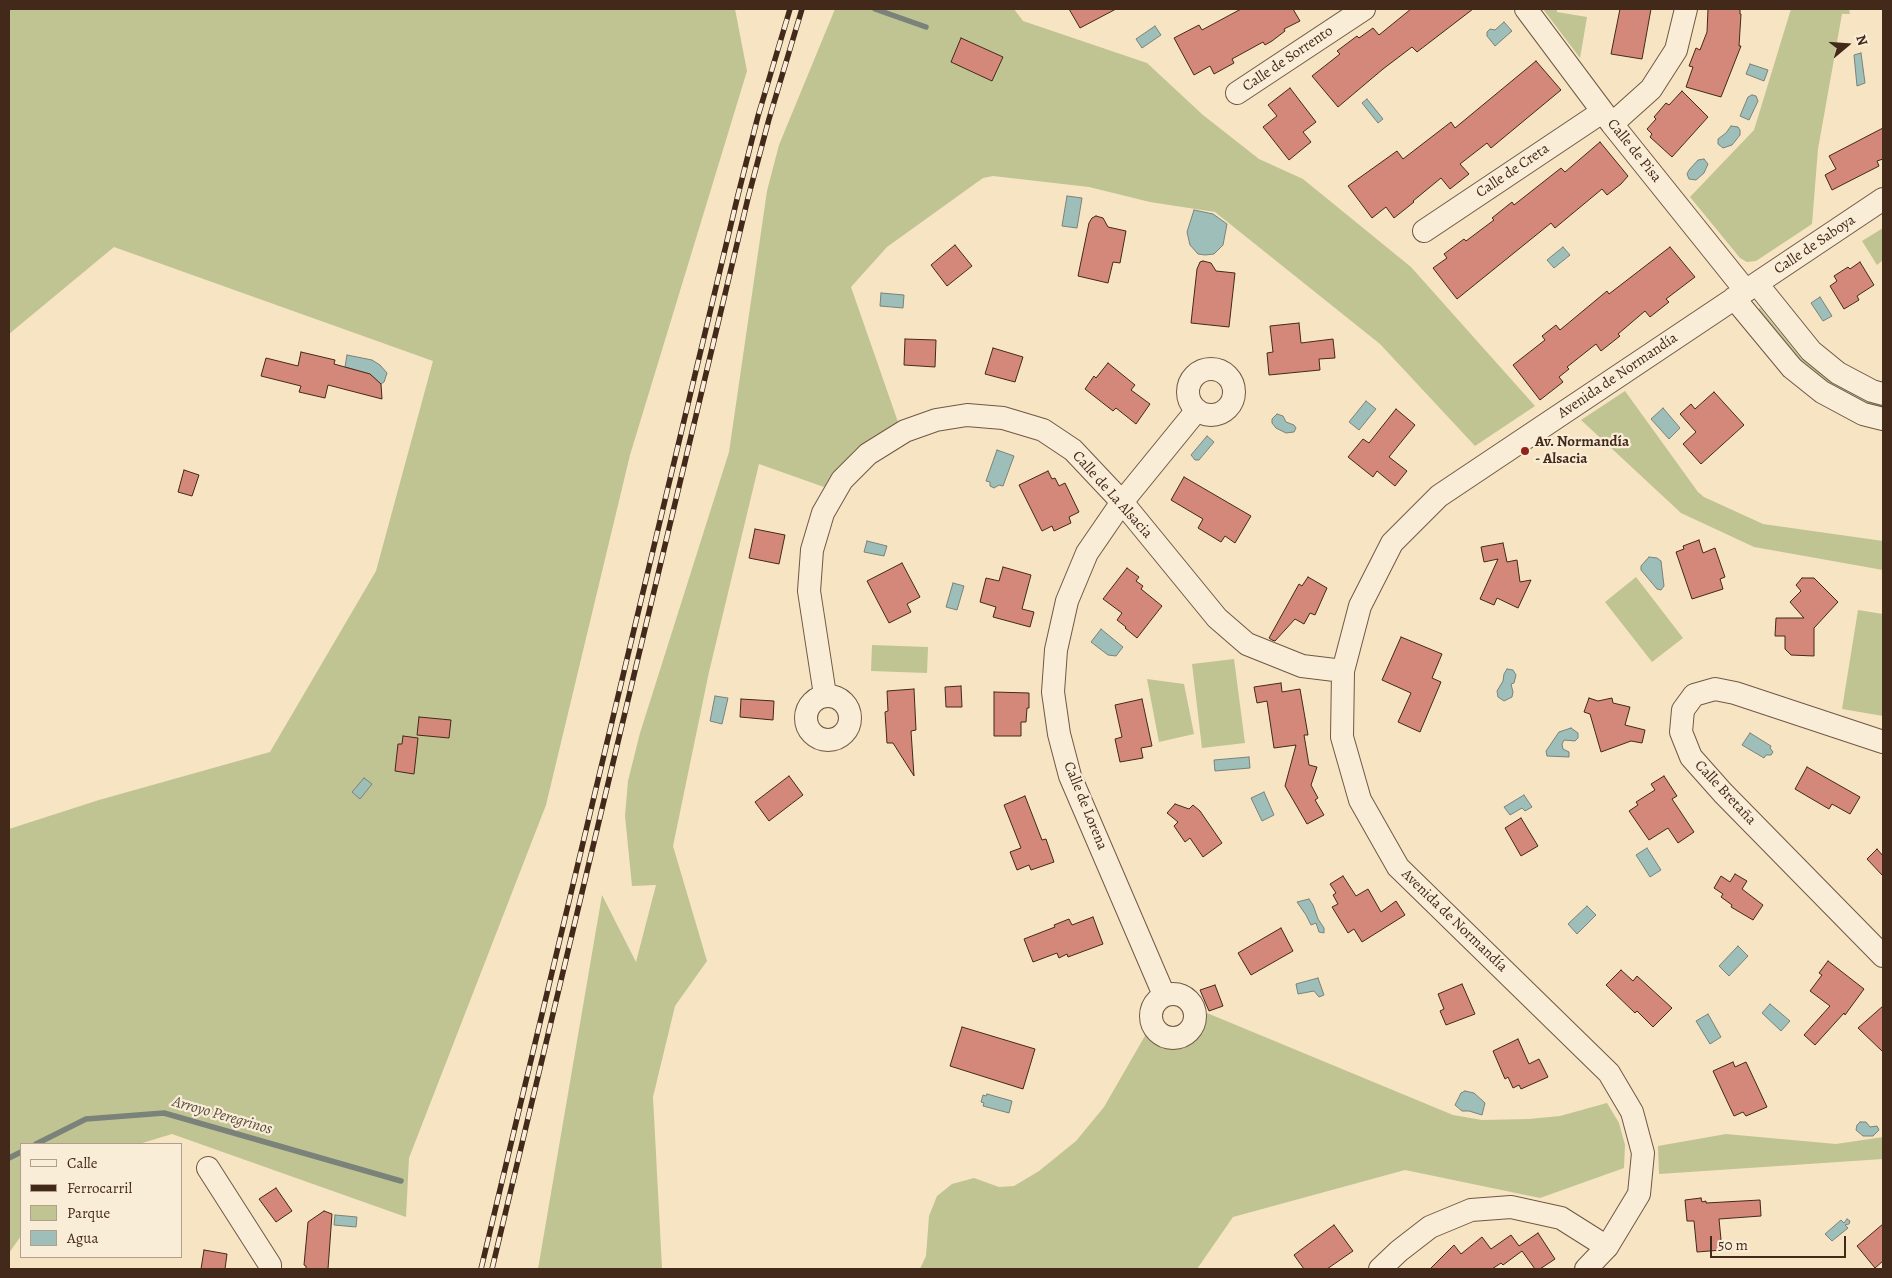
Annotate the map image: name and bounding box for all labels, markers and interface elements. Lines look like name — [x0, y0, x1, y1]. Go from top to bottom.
north arrow — [1822, 20, 1872, 70]
street label: Calle de Sorrento — [1239, 22, 1337, 96]
text: N — [1851, 32, 1872, 48]
street label: Calle de Pisa — [1603, 116, 1665, 186]
street label: Calle de Creta — [1473, 140, 1553, 202]
street label: Calle de Saboya — [1771, 211, 1859, 279]
street label: Avenida de Normandía — [1555, 329, 1681, 423]
place label: Av. Normandía - Alsacia — [1535, 433, 1629, 468]
marker: Av. Normandía - Alsacia — [1519, 445, 1531, 457]
street label: Calle de La Alsacia — [1068, 448, 1156, 542]
street label: Calle Bretaña — [1691, 757, 1759, 829]
street label: Calle de Lorena — [1059, 759, 1111, 853]
street label: Avenida de Normandía — [1397, 866, 1511, 976]
water label: Arroyo Peregrinos — [170, 1093, 274, 1139]
legend — [20, 1143, 182, 1258]
text: Calle — [67, 1153, 97, 1173]
text: Ferrocarril — [67, 1178, 132, 1198]
text: Parque — [67, 1203, 110, 1223]
scale bar — [1712, 1226, 1848, 1258]
text: Agua — [67, 1228, 98, 1248]
text: 50 m — [1718, 1235, 1748, 1255]

